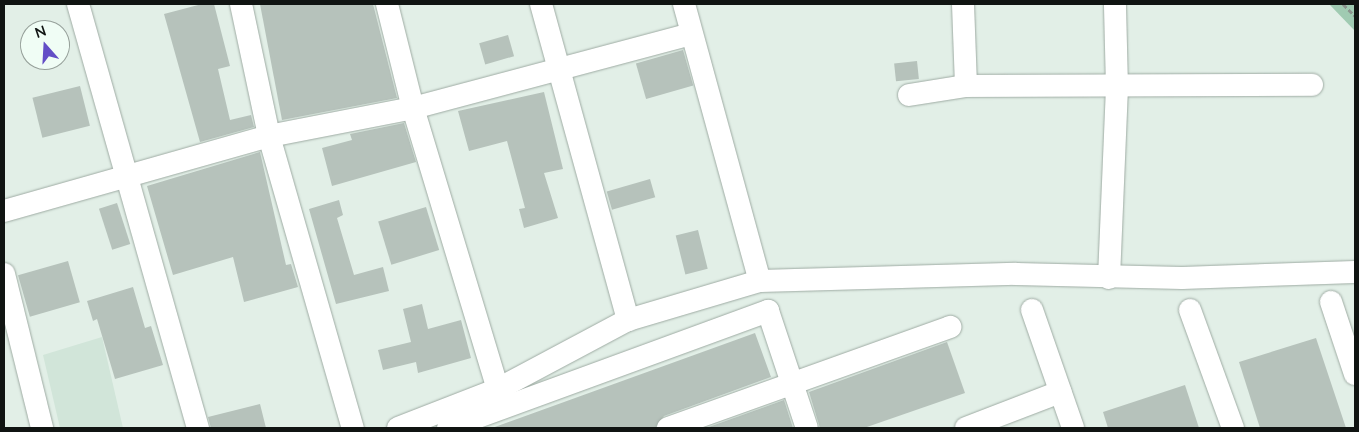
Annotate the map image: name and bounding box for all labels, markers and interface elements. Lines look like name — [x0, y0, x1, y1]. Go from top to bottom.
north arrow — [20, 20, 70, 70]
text: N — [32, 21, 48, 41]

